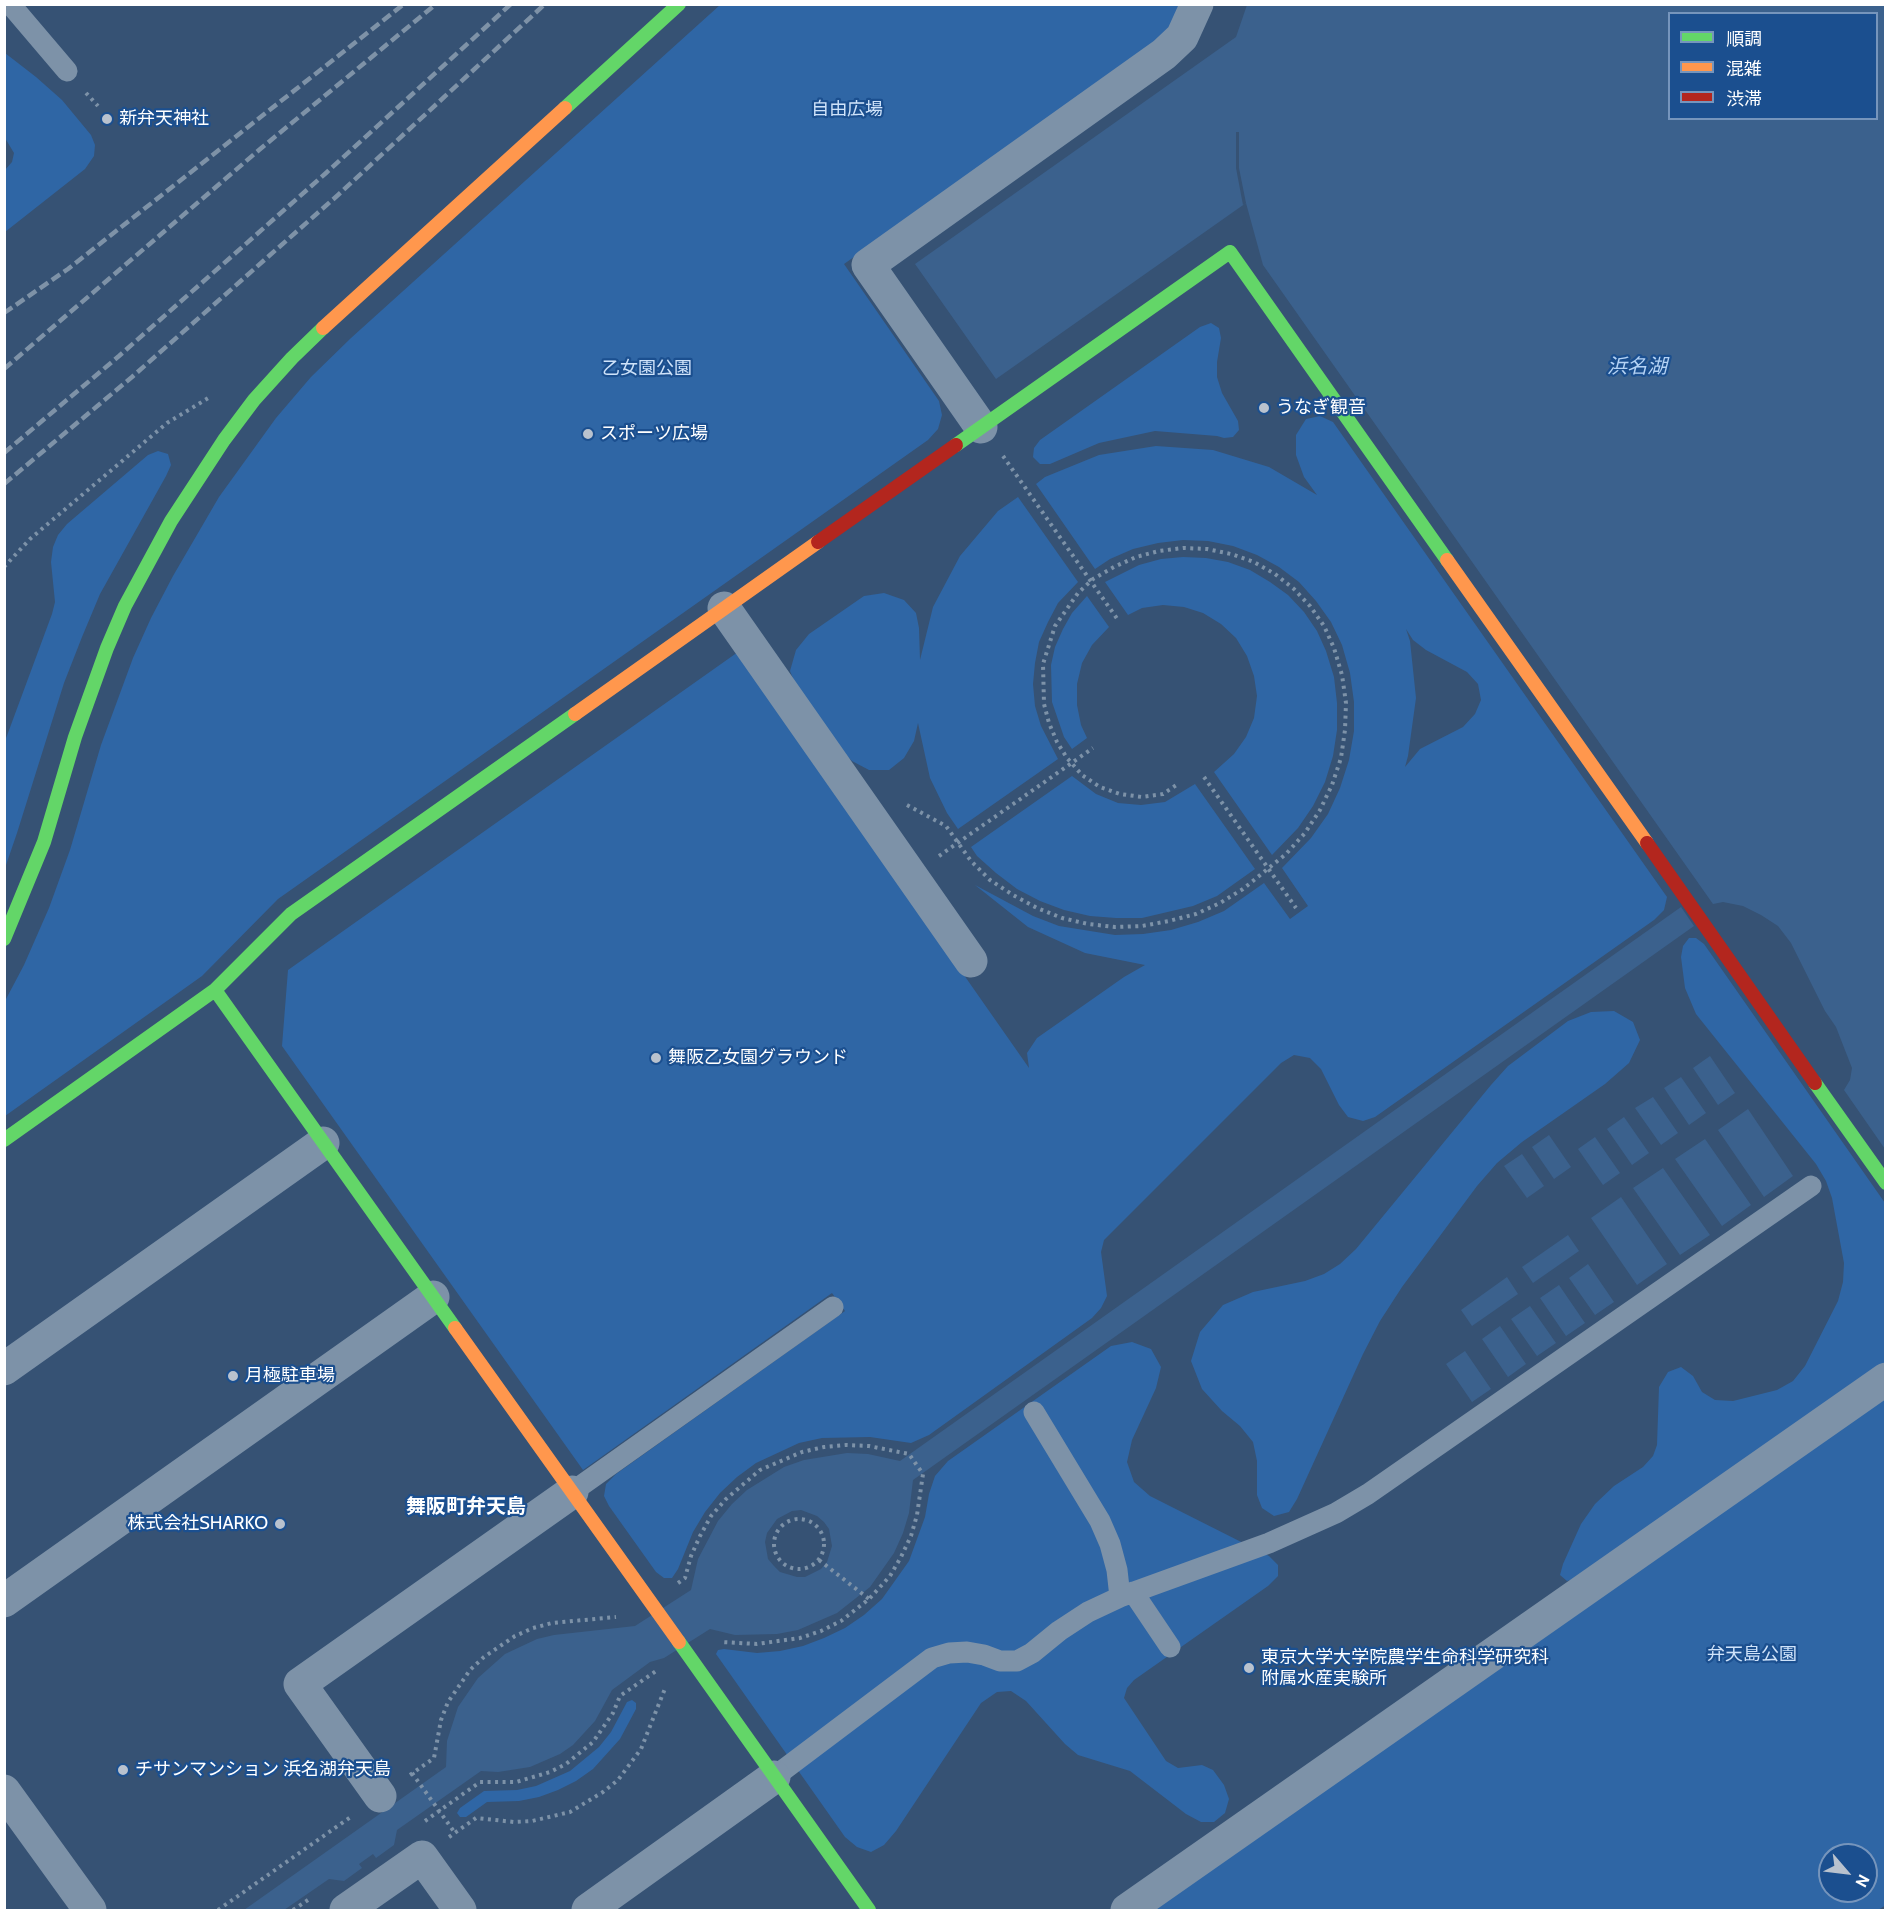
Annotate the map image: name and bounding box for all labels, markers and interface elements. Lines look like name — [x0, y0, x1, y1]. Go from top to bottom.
legend — [1668, 12, 1878, 120]
text: 順調 — [1726, 28, 1762, 50]
text: 混雑 — [1726, 58, 1762, 80]
text: 渋滞 — [1726, 88, 1762, 110]
park label: 自由広場 — [811, 99, 883, 121]
place label: 新弁天神社 — [119, 108, 209, 130]
marker: 新弁天神社 — [100, 112, 114, 126]
water label: 浜名湖 — [1607, 355, 1667, 379]
park label: 乙女園公園 — [602, 358, 692, 380]
place label: うなぎ観音 — [1276, 397, 1366, 419]
marker: うなぎ観音 — [1257, 401, 1271, 415]
place label: スポーツ広場 — [600, 423, 708, 445]
marker: スポーツ広場 — [581, 427, 595, 441]
place label: 舞阪乙女園グラウンド — [668, 1047, 848, 1069]
marker: 舞阪乙女園グラウンド — [649, 1051, 663, 1065]
place label: 月極駐車場 — [245, 1365, 335, 1387]
marker: 月極駐車場 — [226, 1369, 240, 1383]
district label: 舞阪町弁天島 — [406, 1495, 526, 1519]
place label: 株式会社SHARKO — [127, 1513, 268, 1535]
marker: 株式会社SHARKO — [273, 1517, 287, 1531]
park label: 弁天島公園 — [1707, 1644, 1797, 1666]
place label: 東京大学大学院農学生命科学研究科 附属水産実験所 — [1261, 1647, 1549, 1690]
marker: 東京大学大学院農学生命科学研究科 附属水産実験所 — [1242, 1661, 1256, 1675]
place label: チサンマンション 浜名湖弁天島 — [135, 1759, 391, 1781]
marker: チサンマンション 浜名湖弁天島 — [116, 1763, 130, 1777]
north arrow — [1818, 1843, 1878, 1903]
text: N — [1852, 1871, 1874, 1890]

